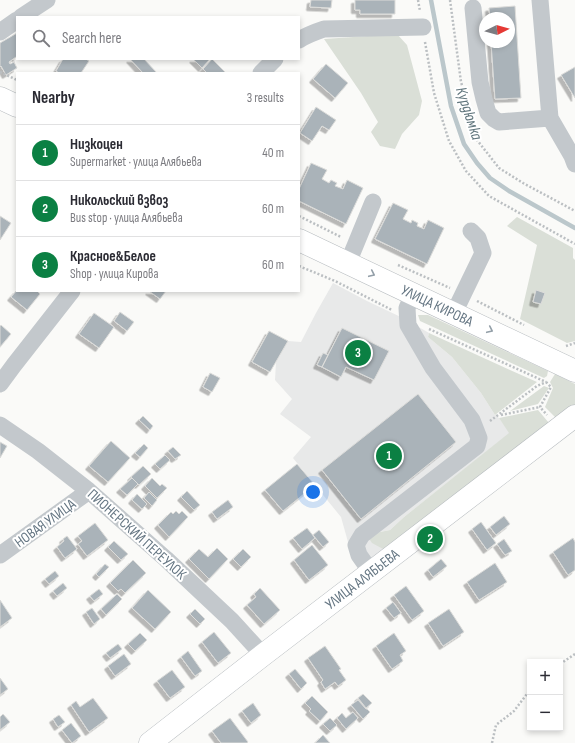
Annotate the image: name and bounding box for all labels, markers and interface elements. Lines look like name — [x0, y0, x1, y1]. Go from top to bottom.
north arrow — [479, 12, 515, 48]
search box — [16, 16, 300, 60]
icon: search — [30, 27, 52, 49]
text: Search here — [62, 29, 122, 48]
water label: Курдюмка — [451, 85, 486, 143]
text: Nearby — [32, 88, 75, 108]
text: 3 results — [247, 90, 284, 106]
text: Низкоцен — [70, 135, 123, 154]
text: 1 — [42, 145, 48, 161]
text: 40 m — [262, 145, 284, 161]
text: Supermarket · улица Алябьева — [70, 154, 202, 170]
text: Никольский взвоз — [70, 191, 168, 210]
text: 2 — [42, 201, 48, 217]
text: 60 m — [262, 201, 284, 217]
text: Bus stop · улица Алябьева — [70, 210, 183, 226]
text: Красное&Белое — [70, 247, 156, 266]
text: 3 — [42, 257, 48, 273]
text: 60 m — [262, 257, 284, 273]
text: Shop · улица Кирова — [70, 266, 159, 282]
one-way arrow — [368, 269, 376, 277]
street label: УЛИЦА КИРОВА — [398, 281, 477, 331]
one-way arrow — [485, 325, 493, 333]
pin: 3 — [345, 338, 371, 368]
pin: 1 — [376, 441, 402, 471]
your location — [303, 482, 323, 502]
street label: ПИОНЕРСКИЙ ПЕРЕУЛОК — [83, 485, 190, 584]
street label: НОВАЯ УЛИЦА — [11, 494, 80, 552]
pin: 2 — [417, 524, 443, 554]
street label: УЛИЦА АЛЯБЬЕВА — [321, 545, 404, 614]
map controls — [527, 659, 563, 731]
button: + — [527, 659, 563, 695]
button: − — [527, 695, 563, 731]

